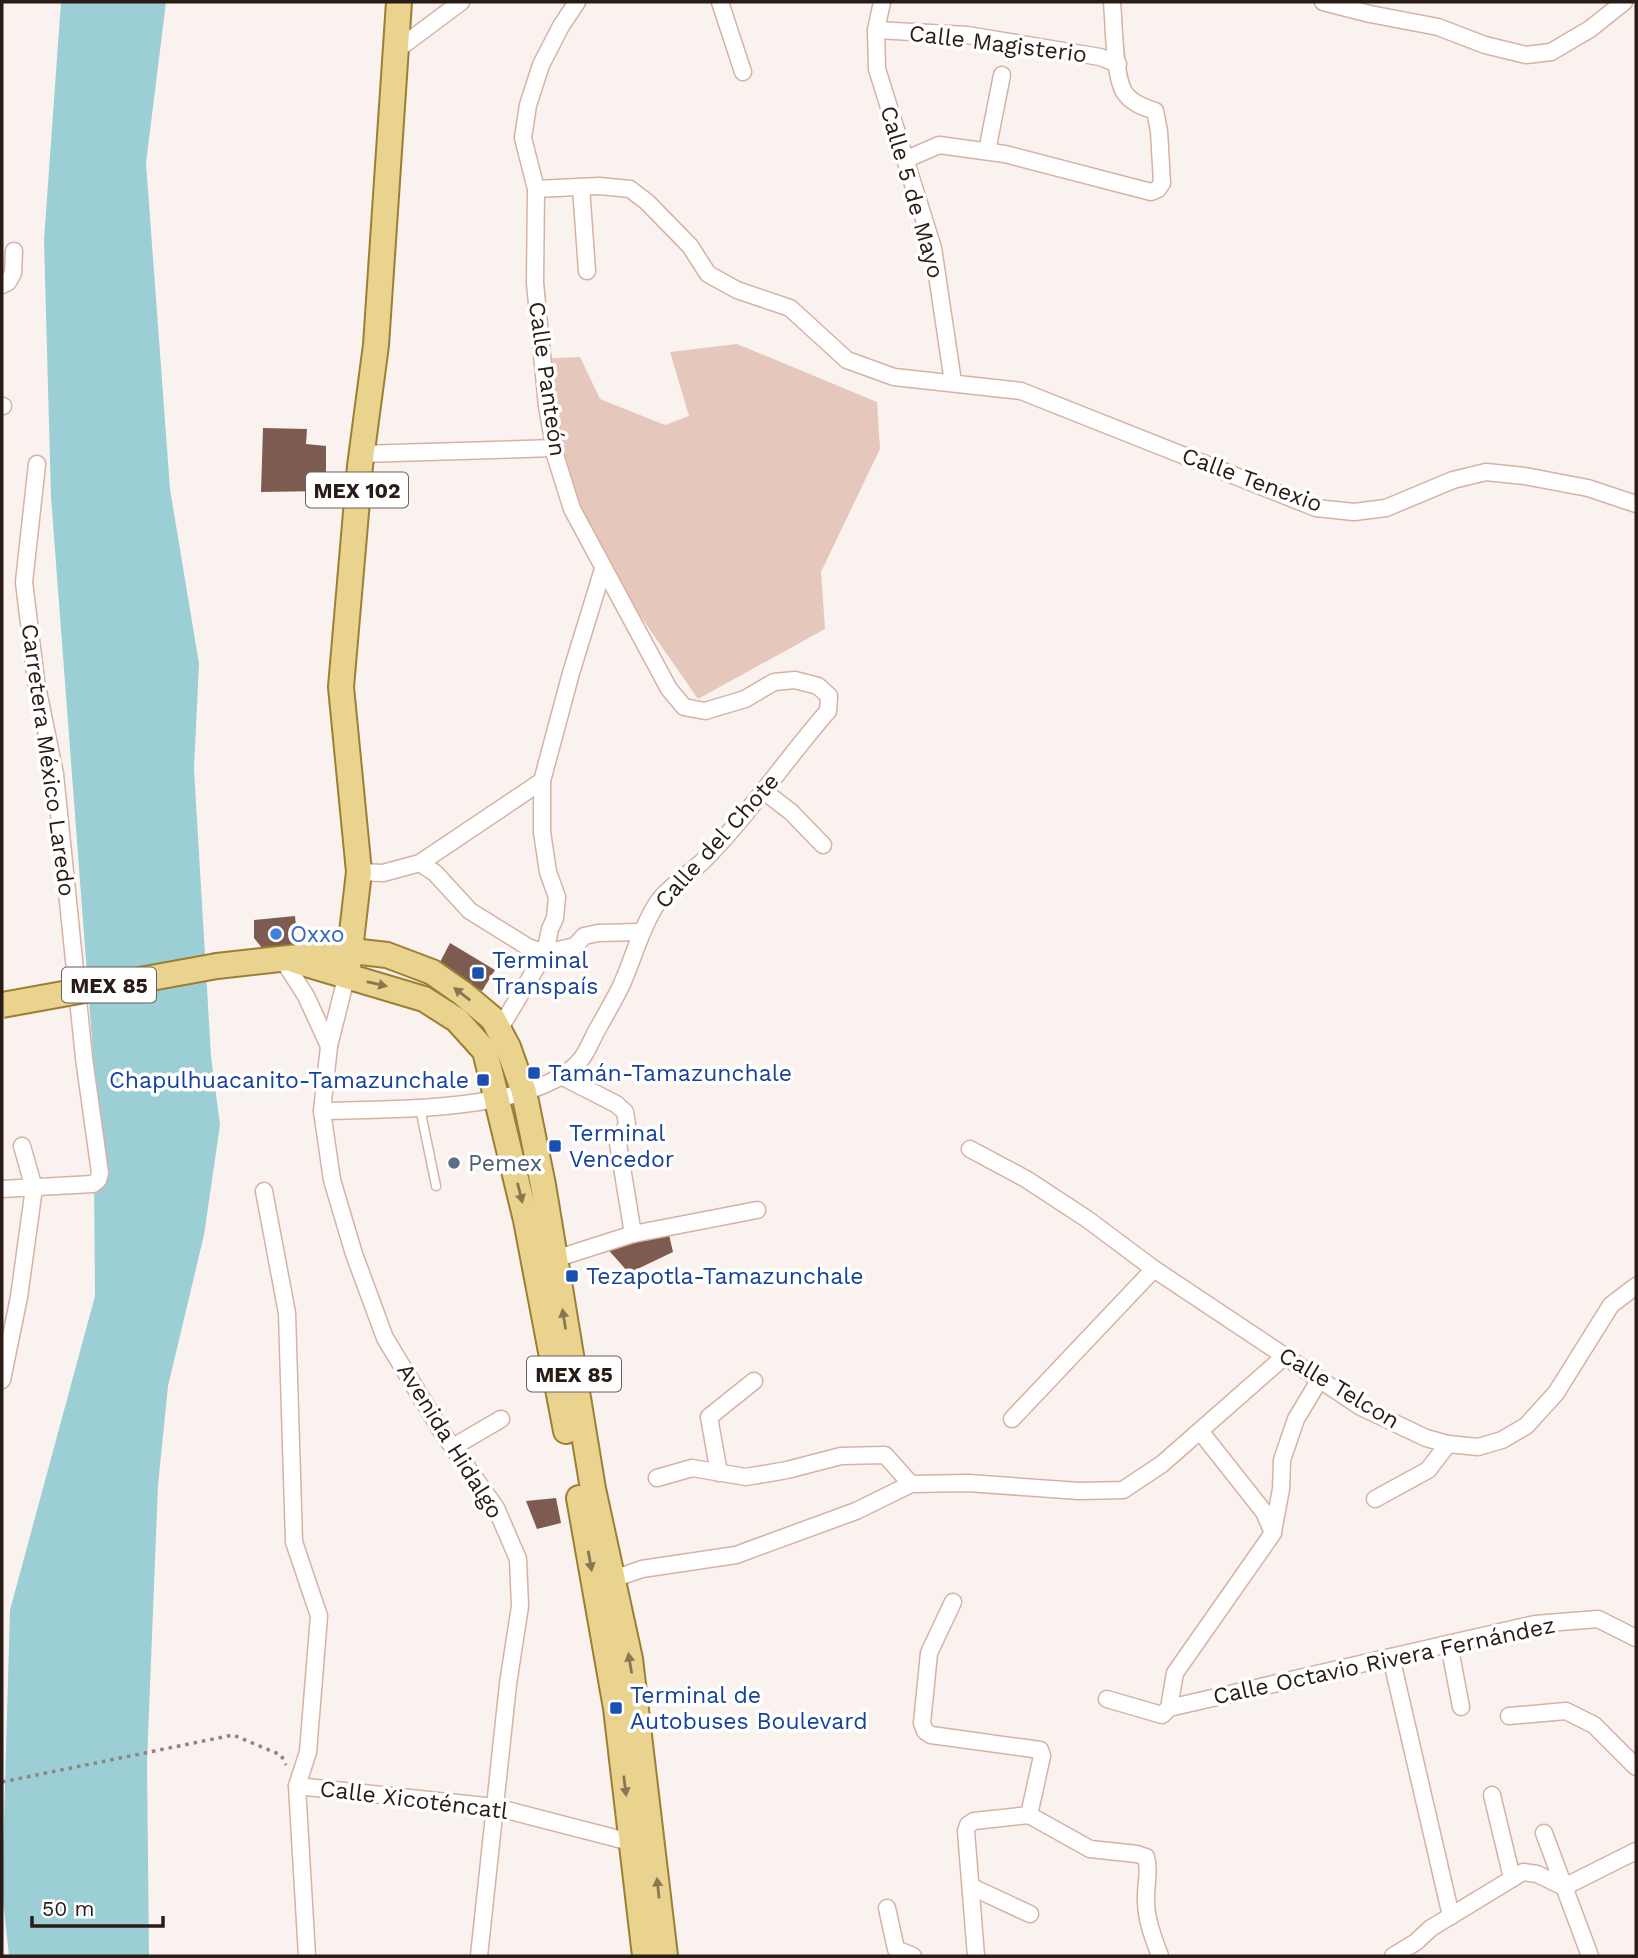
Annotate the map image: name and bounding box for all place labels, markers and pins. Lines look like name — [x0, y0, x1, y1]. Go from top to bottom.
place label: Oxxo — [290, 921, 345, 948]
marker: Oxxo — [268, 926, 284, 942]
place label: Terminal Transpaís — [492, 947, 598, 1000]
marker: Terminal Transpaís — [470, 965, 486, 981]
place label: Tamán-Tamazunchale — [548, 1060, 792, 1087]
marker: Tamán-Tamazunchale — [526, 1065, 542, 1081]
place label: Chapulhuacanito-Tamazunchale — [109, 1067, 469, 1094]
marker: Chapulhuacanito-Tamazunchale — [475, 1072, 491, 1088]
place label: Terminal Vencedor — [569, 1120, 674, 1173]
marker: Terminal Vencedor — [547, 1138, 563, 1154]
place label: Pemex — [468, 1150, 542, 1177]
marker: Pemex — [446, 1155, 462, 1171]
place label: Tezapotla-Tamazunchale — [586, 1263, 864, 1290]
marker: Tezapotla-Tamazunchale — [564, 1268, 580, 1284]
place label: Terminal de Autobuses Boulevard — [630, 1682, 868, 1735]
marker: Terminal de Autobuses Boulevard — [608, 1700, 624, 1716]

